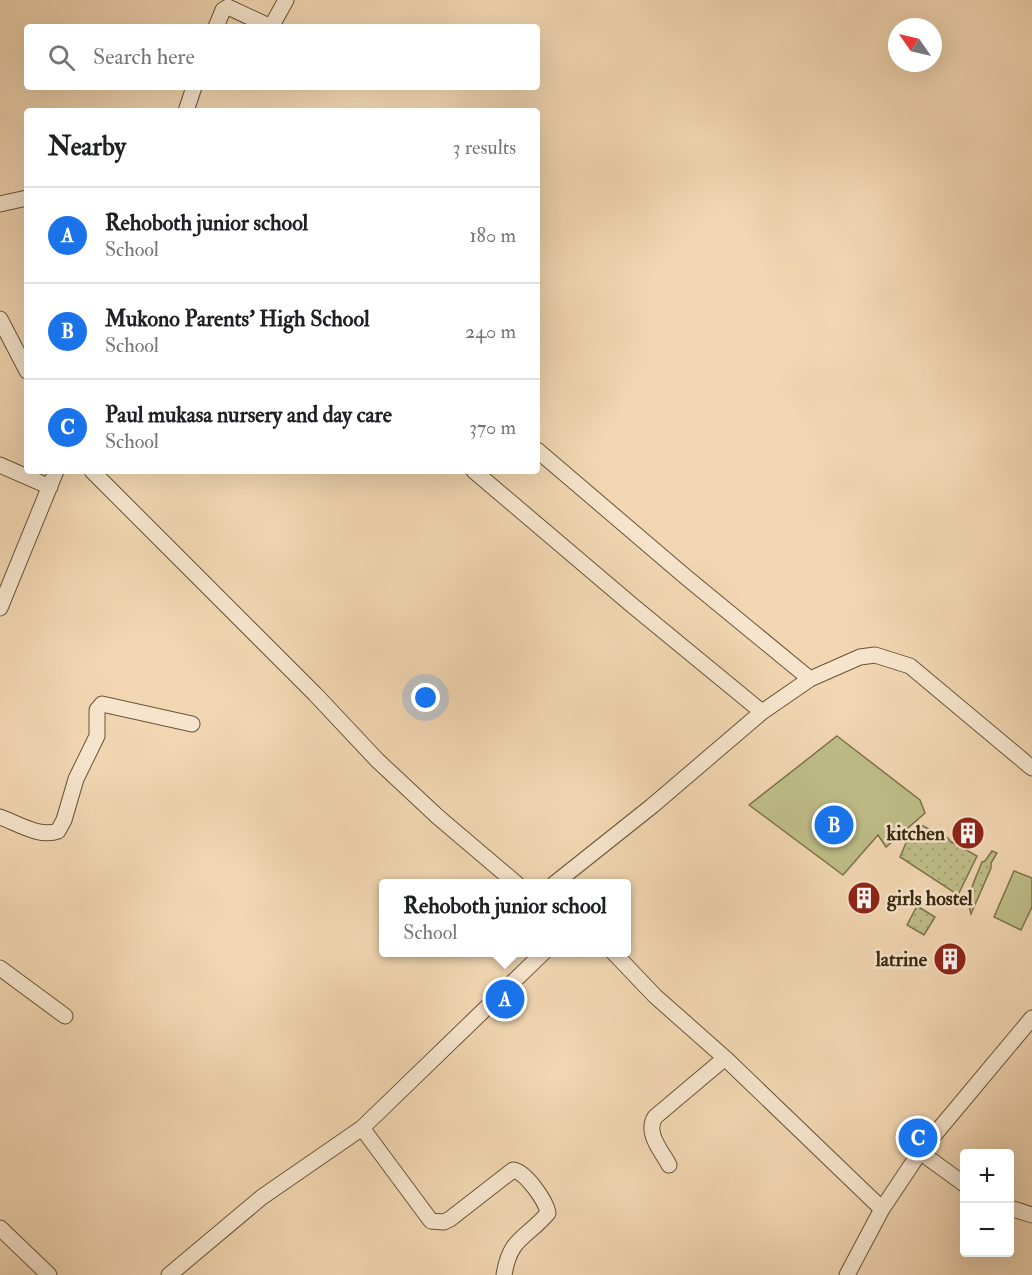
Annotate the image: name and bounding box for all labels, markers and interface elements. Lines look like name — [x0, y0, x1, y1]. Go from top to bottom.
north arrow — [888, 18, 942, 72]
search box — [24, 24, 540, 90]
icon: search — [45, 41, 78, 74]
text: Search here — [93, 43, 195, 71]
text: Nearby — [48, 131, 126, 163]
text: 3 results — [453, 135, 516, 160]
text: Rehoboth junior school — [105, 209, 308, 237]
text: A — [61, 223, 74, 248]
text: 180 m — [469, 223, 516, 248]
text: School — [105, 237, 159, 262]
text: Mukono Parents' High School — [105, 305, 370, 333]
text: B — [61, 319, 74, 344]
text: 240 m — [465, 319, 516, 344]
text: School — [105, 333, 159, 358]
text: Paul mukasa nursery and day care — [105, 401, 392, 429]
text: C — [60, 415, 75, 440]
text: 370 m — [469, 415, 516, 440]
text: School — [105, 429, 159, 454]
your location — [411, 683, 440, 712]
pin: B — [814, 802, 854, 848]
building icon: kitchen — [950, 815, 986, 851]
place label: kitchen — [886, 821, 946, 846]
popup — [379, 879, 631, 957]
building icon: girls hostel — [846, 880, 882, 916]
place label: girls hostel — [886, 886, 974, 912]
text: Rehoboth junior school — [403, 892, 607, 920]
text: School — [403, 920, 457, 945]
building icon: latrine — [932, 941, 968, 977]
place label: latrine — [875, 947, 928, 972]
pin: A — [486, 976, 524, 1022]
pin: C — [898, 1116, 938, 1160]
map controls — [960, 1149, 1014, 1257]
button: + — [960, 1149, 1014, 1203]
button: − — [960, 1203, 1014, 1257]

